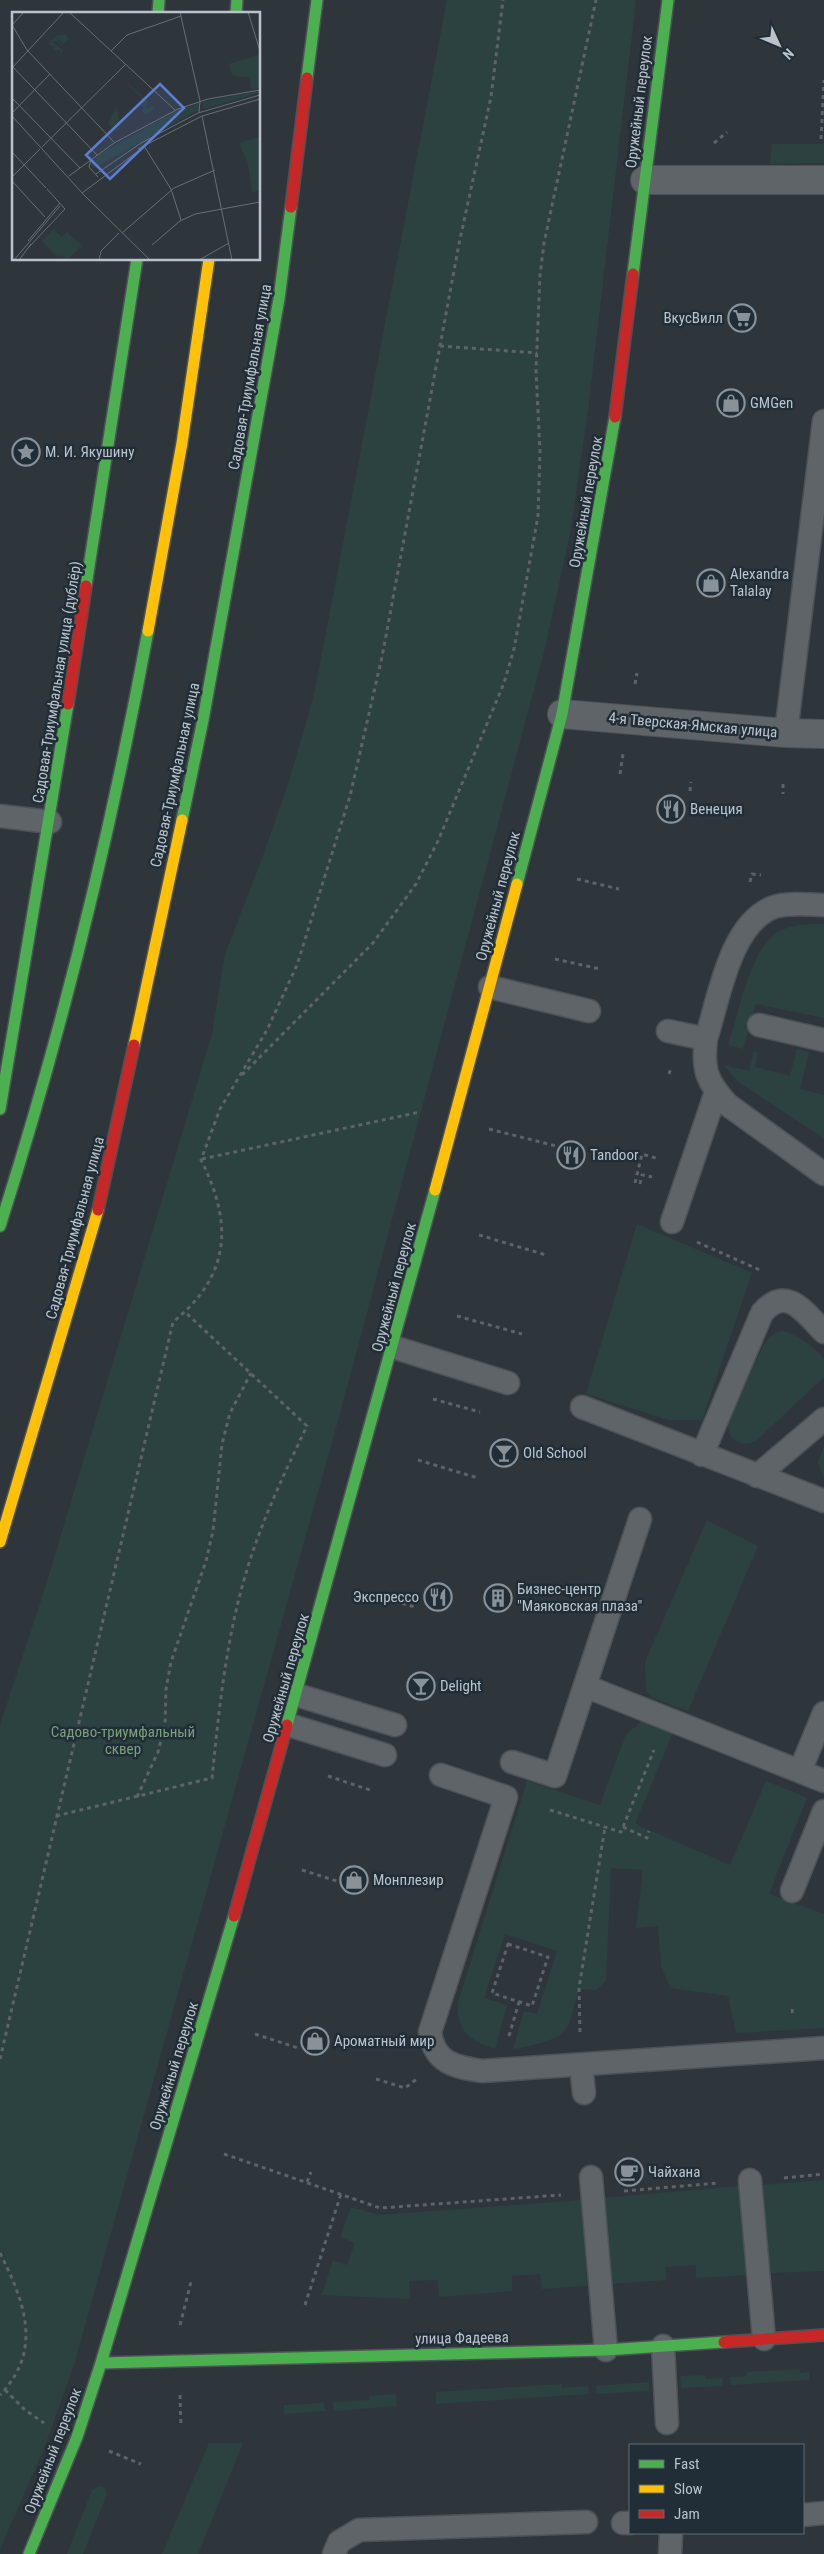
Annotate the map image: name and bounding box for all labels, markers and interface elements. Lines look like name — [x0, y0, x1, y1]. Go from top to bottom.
inset map — [12, 12, 260, 260]
north arrow — [754, 20, 804, 70]
street label: Оружейный переулок — [622, 35, 656, 169]
text: N — [780, 45, 797, 63]
street label: Садовая-Триумфальная улица — [225, 283, 275, 471]
supermarket icon: ВкусВилл — [727, 303, 757, 333]
place label: ВкусВилл — [663, 309, 723, 327]
shop icon: GMGen — [716, 388, 746, 418]
place label: GMGen — [750, 394, 793, 412]
street label: Оружейный переулок — [566, 435, 606, 569]
place icon: М. И. Якушину — [11, 437, 41, 467]
place label: М. И. Якушину — [45, 443, 134, 461]
street label: Садовая-Триумфальная улица (дублёр) — [29, 560, 85, 804]
place label: Alexandra Talalay — [730, 565, 789, 600]
shop icon: Alexandra Talalay — [696, 568, 726, 598]
street label: Садовая-Триумфальная улица — [147, 681, 203, 869]
street label: 4-я Тверская-Ямская улица — [608, 709, 778, 741]
restaurant icon: Венеция — [656, 794, 686, 824]
place label: Венеция — [690, 800, 743, 818]
street label: Оружейный переулок — [472, 829, 524, 963]
street label: Садовая-Триумфальная улица — [42, 1135, 108, 1321]
restaurant icon: Tandoor — [556, 1140, 586, 1170]
place label: Tandoor — [590, 1146, 639, 1164]
street label: Оружейный переулок — [368, 1220, 420, 1354]
bar icon: Old School — [489, 1438, 519, 1468]
place label: Old School — [523, 1444, 587, 1462]
place label: Бизнес-центр "Маяковская плаза" — [517, 1580, 643, 1615]
restaurant icon: Экспрессо — [423, 1582, 453, 1612]
building icon: Бизнес-центр "Маяковская плаза" — [483, 1583, 513, 1613]
place label: Экспрессо — [353, 1588, 419, 1606]
street label: Оружейный переулок — [259, 1611, 313, 1745]
bar icon: Delight — [406, 1671, 436, 1701]
place label: Delight — [440, 1677, 482, 1695]
park label: Садово-триумфальный сквер — [51, 1723, 195, 1758]
shop icon: Монплезир — [339, 1865, 369, 1895]
place label: Монплезир — [373, 1871, 444, 1889]
street label: Оружейный переулок — [146, 2000, 202, 2132]
shop icon: Ароматный мир — [300, 2026, 330, 2056]
place label: Ароматный мир — [334, 2032, 434, 2050]
cafe icon: Чайхана — [614, 2157, 644, 2187]
place label: Чайхана — [648, 2163, 700, 2181]
street label: улица Фадеева — [415, 2328, 509, 2348]
street label: Оружейный переулок — [21, 2386, 85, 2516]
legend — [629, 2444, 804, 2534]
text: Fast — [674, 2455, 699, 2473]
text: Slow — [674, 2480, 703, 2498]
text: Jam — [674, 2505, 700, 2523]

